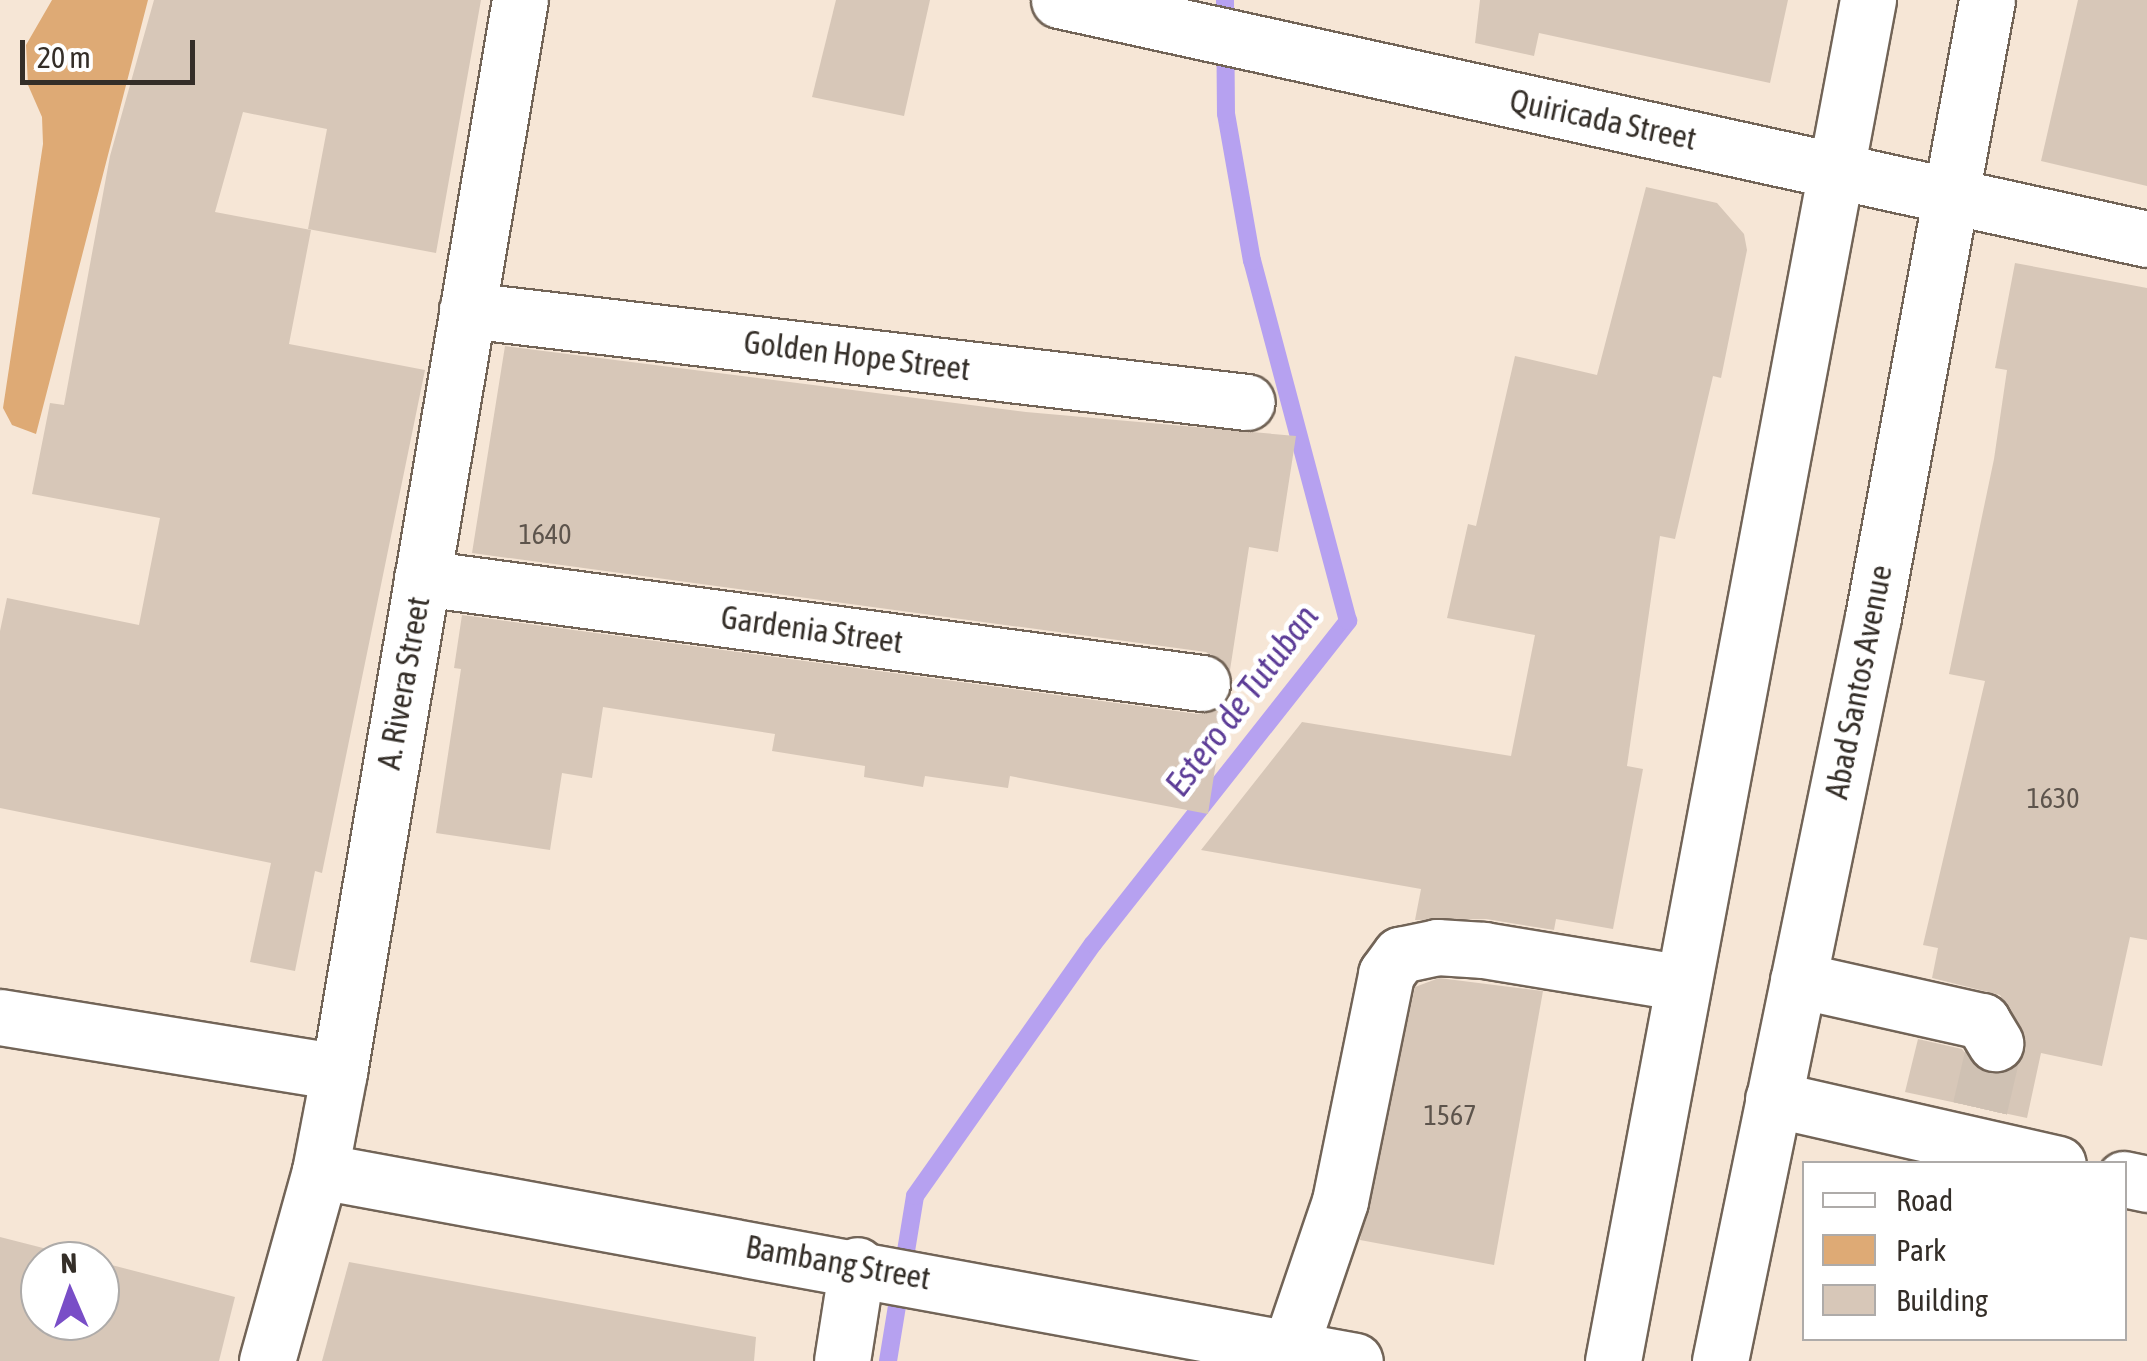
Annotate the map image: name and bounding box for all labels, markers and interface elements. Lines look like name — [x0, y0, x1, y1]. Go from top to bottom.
scale bar — [25, 20, 200, 82]
text: 20 m — [37, 40, 91, 74]
street label: Quiricada Street — [1506, 82, 1700, 158]
street label: Golden Hope Street — [742, 323, 972, 389]
house number: 1640 — [519, 517, 571, 551]
street label: Abad Santos Avenue — [1818, 562, 1900, 802]
street label: A. Rivera Street — [370, 594, 438, 772]
water label: Estero de Tutuban — [1156, 596, 1326, 804]
street label: Gardenia Street — [719, 598, 905, 662]
house number: 1630 — [2027, 781, 2079, 815]
house number: 1567 — [1424, 1098, 1476, 1132]
legend — [1802, 1161, 2127, 1341]
text: Road — [1896, 1183, 1953, 1217]
street label: Bambang Street — [743, 1228, 933, 1298]
text: Park — [1896, 1233, 1946, 1267]
north arrow — [20, 1241, 120, 1341]
text: N — [60, 1247, 78, 1279]
text: Building — [1896, 1283, 1988, 1317]

